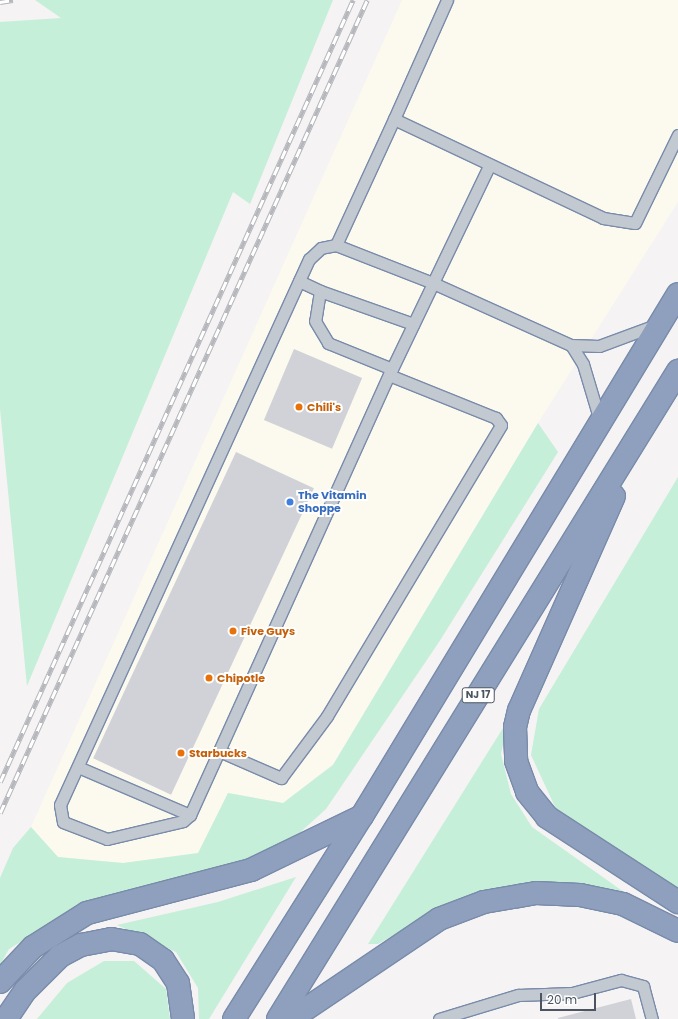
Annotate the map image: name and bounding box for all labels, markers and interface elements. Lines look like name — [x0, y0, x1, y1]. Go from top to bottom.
place label: Chili's — [307, 400, 341, 414]
marker: Chili's — [294, 402, 304, 412]
place label: The Vitamin Shoppe — [298, 489, 367, 515]
marker: The Vitamin Shoppe — [285, 497, 295, 507]
place label: Five Guys — [241, 624, 295, 638]
marker: Five Guys — [228, 626, 238, 636]
place label: Chipotle — [217, 671, 265, 685]
marker: Chipotle — [204, 673, 214, 683]
road number: NJ 17 — [461, 687, 495, 703]
place label: Starbucks — [189, 746, 247, 760]
marker: Starbucks — [176, 748, 186, 758]
scale bar — [542, 985, 598, 1011]
text: 20 m — [547, 991, 577, 1008]

